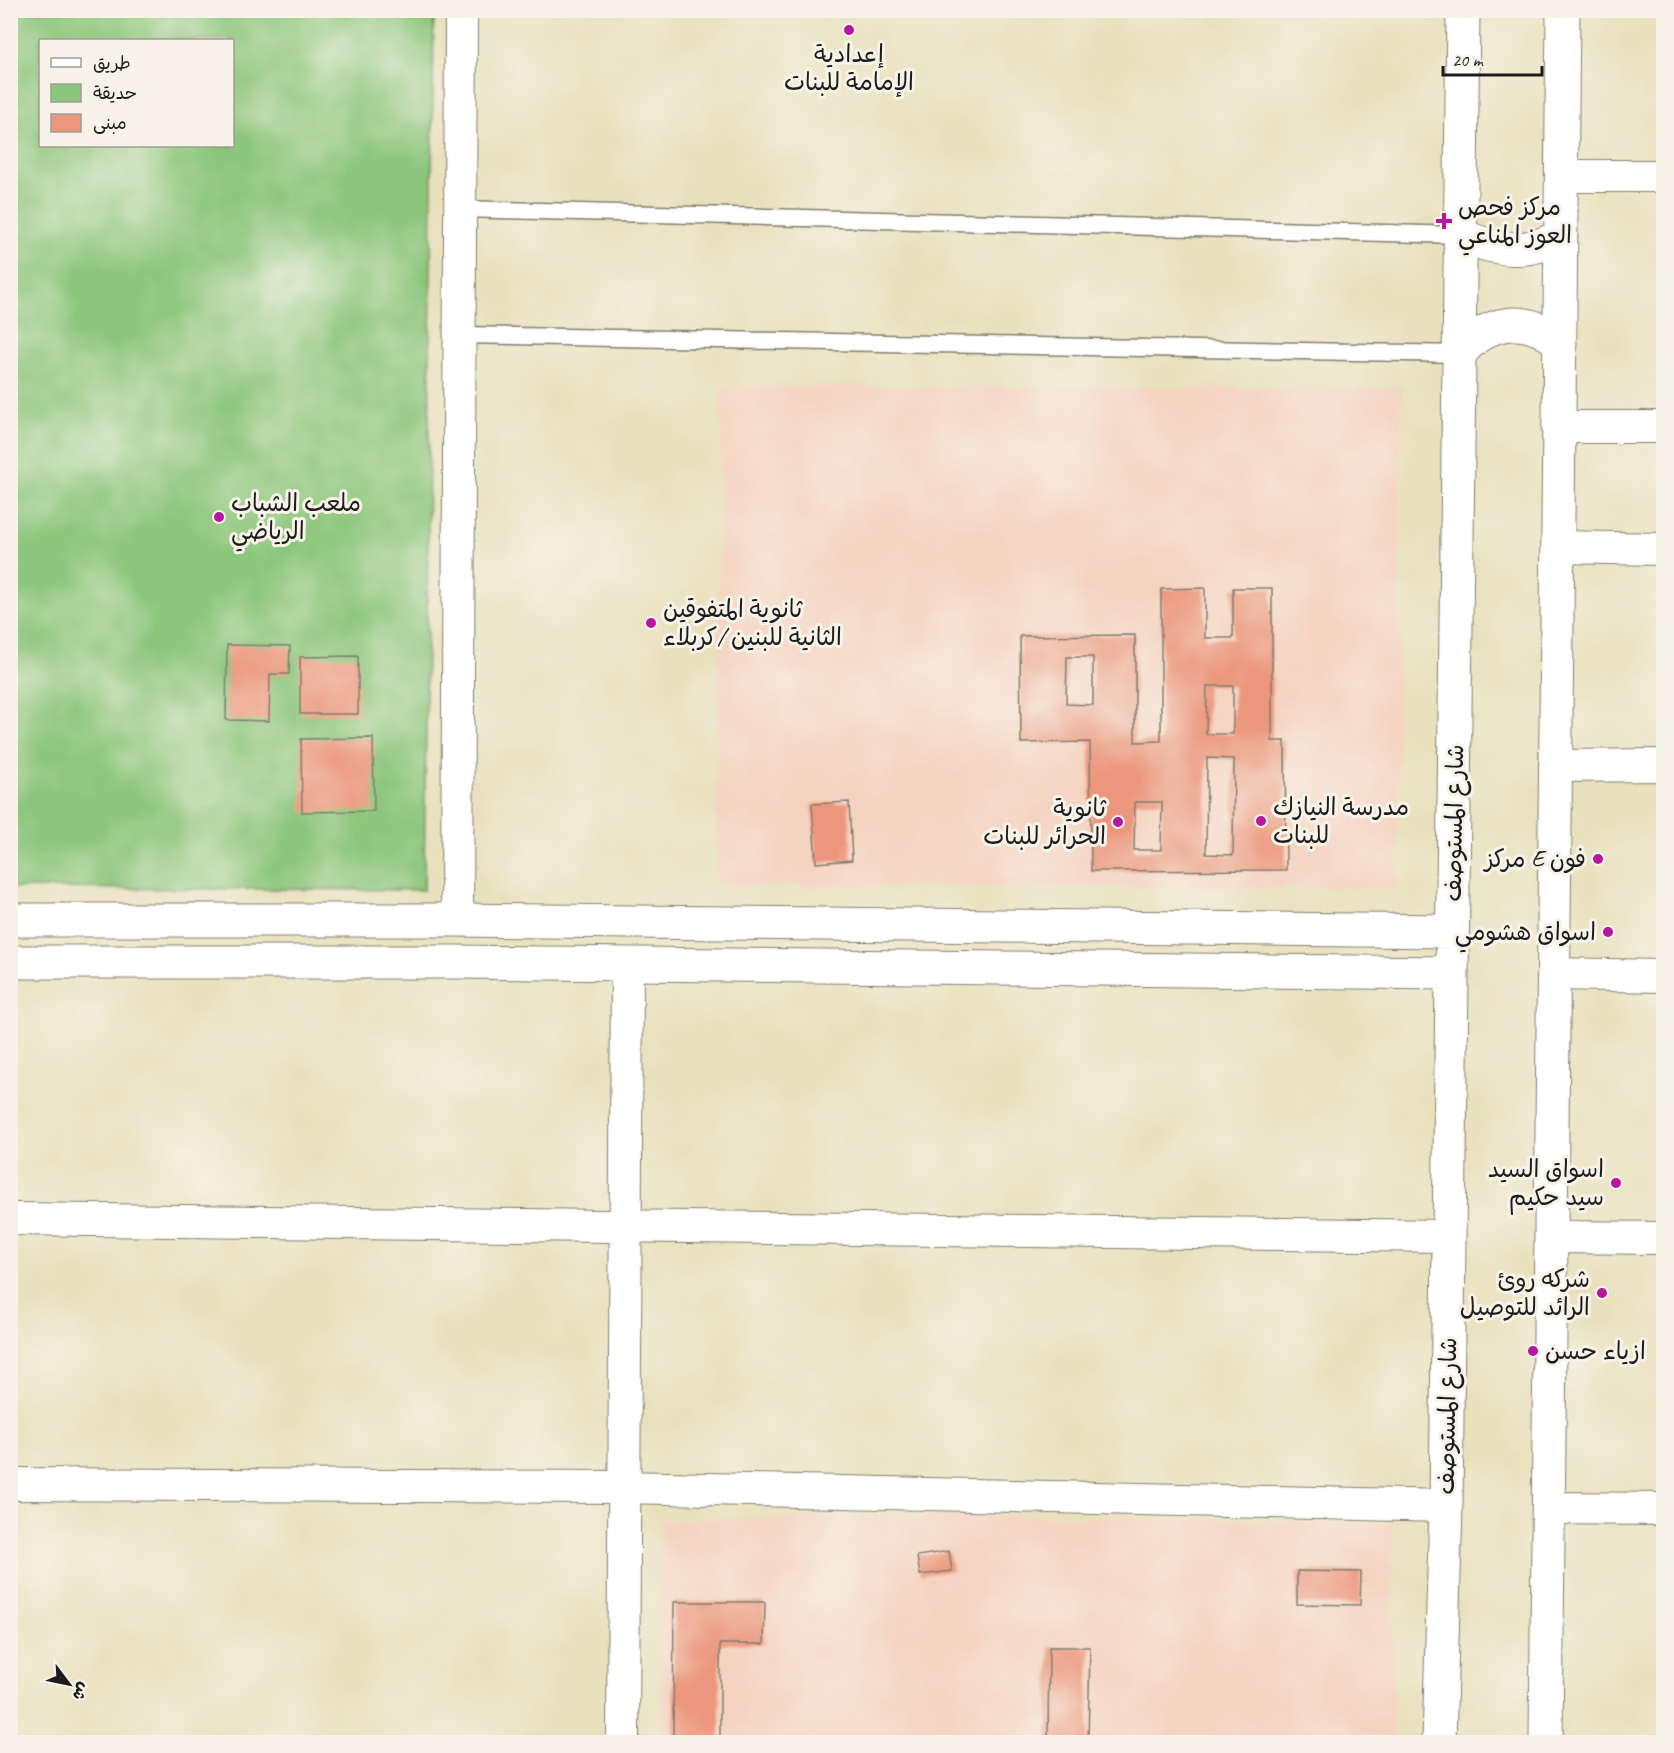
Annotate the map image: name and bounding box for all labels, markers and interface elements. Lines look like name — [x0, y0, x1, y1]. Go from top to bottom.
marker: إعدادية الإمامة للبنات — [842, 23, 856, 37]
legend — [39, 39, 234, 147]
place label: إعدادية الإمامة للبنات — [784, 39, 914, 97]
scale bar — [1443, 39, 1542, 77]
text: 20 m — [1452, 49, 1485, 71]
text: طريق — [93, 52, 131, 74]
text: حديقة — [93, 82, 137, 104]
text: مبنى — [93, 112, 127, 134]
place label: مركز فحص العوز المناعي — [1458, 192, 1572, 256]
marker: مركز فحص العوز المناعي — [1435, 212, 1453, 230]
place label: ملعب الشباب الرياضي — [231, 488, 361, 552]
marker: ملعب الشباب الرياضي — [212, 510, 226, 524]
place label: ثانوية المتفوقين الثانية للبنين /كربلاء — [663, 594, 842, 652]
marker: ثانوية المتفوقين الثانية للبنين /كربلاء — [644, 616, 658, 630]
street label: شارع المستوصف — [1438, 744, 1472, 902]
place label: مدرسة النيازك للبنات — [1273, 792, 1409, 850]
place label: ثانوية الحرائر للبنات — [983, 793, 1107, 851]
marker: مدرسة النيازك للبنات — [1254, 814, 1268, 828]
marker: ثانوية الحرائر للبنات — [1111, 815, 1125, 829]
place label: مركز E فون — [1483, 844, 1586, 874]
marker: مركز E فون — [1591, 852, 1605, 866]
place label: اسواق هشومي — [1455, 917, 1596, 953]
marker: اسواق هشومي — [1601, 925, 1615, 939]
place label: اسواق السيد سيد حكيم — [1488, 1154, 1604, 1215]
marker: اسواق السيد سيد حكيم — [1609, 1176, 1623, 1190]
place label: شركه روئ الرائد للتوصيل — [1460, 1264, 1590, 1322]
marker: شركه روئ الرائد للتوصيل — [1595, 1286, 1609, 1300]
place label: ازياء حسن — [1545, 1336, 1646, 1366]
street label: شارع المستوصف — [1431, 1337, 1465, 1495]
marker: ازياء حسن — [1526, 1344, 1540, 1358]
north arrow — [39, 1654, 99, 1714]
text: ش — [68, 1679, 94, 1704]

